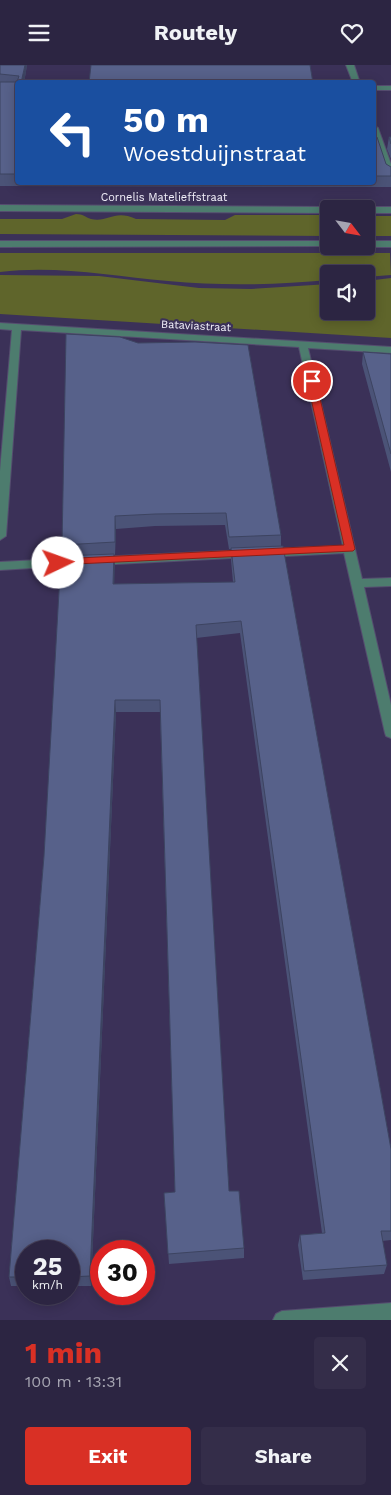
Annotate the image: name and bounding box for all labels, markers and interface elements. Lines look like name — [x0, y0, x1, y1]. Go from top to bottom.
icon: menu — [25, 19, 53, 47]
icon: heart — [338, 19, 366, 47]
text: Routely — [154, 20, 237, 45]
text: 50 m — [123, 99, 209, 141]
icon: left — [40, 100, 105, 165]
text: Woestduijnstraat — [123, 141, 306, 166]
street label: Cornelis Matelieffstraat — [101, 191, 228, 204]
north arrow — [320, 200, 375, 255]
map controls — [320, 200, 375, 320]
button: sound — [320, 265, 375, 320]
street label: Bataviastraat — [161, 318, 232, 334]
pin — [291, 360, 333, 402]
icon: arrive — [298, 367, 326, 395]
position arrow — [31, 536, 83, 588]
speed limit sign: 30 — [90, 1240, 155, 1305]
text: 25 — [33, 1252, 62, 1281]
text: km/h — [32, 1278, 63, 1292]
text: 1 min — [25, 1335, 102, 1370]
button: close — [314, 1337, 366, 1389]
text: 100 m · 13:31 — [25, 1372, 122, 1391]
button: Exit — [25, 1427, 191, 1485]
button: Share — [201, 1427, 366, 1485]

